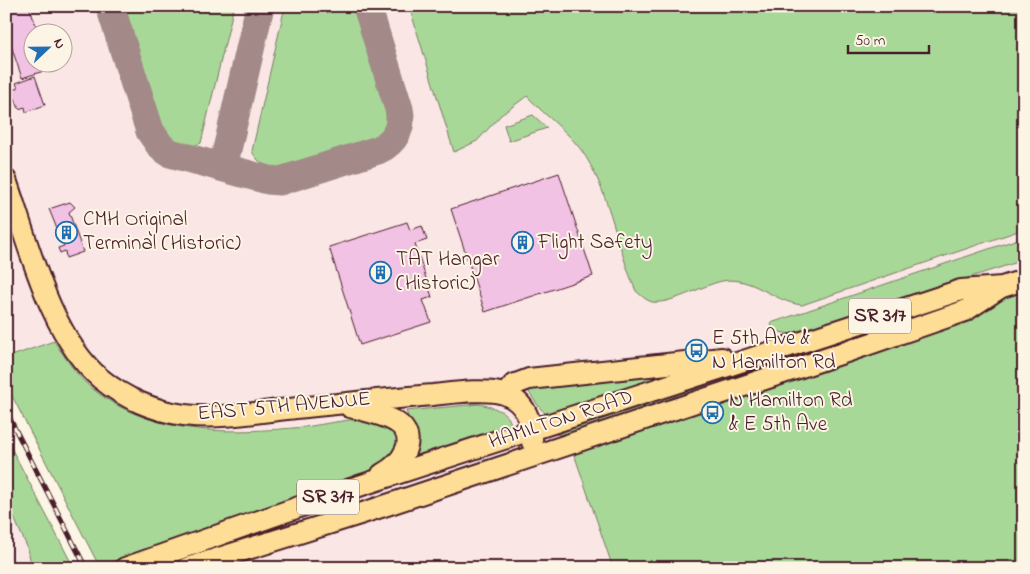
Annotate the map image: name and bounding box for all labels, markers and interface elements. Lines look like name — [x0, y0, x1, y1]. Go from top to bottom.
north arrow — [22, 22, 72, 72]
scale bar — [848, 22, 929, 54]
text: 50 m — [855, 30, 886, 52]
text: N — [47, 35, 70, 52]
place label: CMH Original Terminal (Historic) — [83, 205, 241, 259]
building icon: CMH Original Terminal (Historic) — [55, 220, 79, 244]
place label: Flight Safety — [537, 228, 653, 260]
building icon: Flight Safety — [510, 231, 534, 255]
place label: TAT Hangar (Historic) — [396, 245, 500, 299]
building icon: TAT Hangar (Historic) — [368, 260, 392, 284]
road number: SR 317 — [849, 298, 911, 334]
place label: E 5th Ave & N Hamilton Rd — [712, 324, 836, 378]
bus stop icon: E 5th Ave & N Hamilton Rd — [684, 339, 708, 363]
street label: HAMILTON ROAD — [485, 383, 637, 457]
street label: EAST 5TH AVENUE — [196, 384, 372, 430]
place label: N Hamilton Rd & E 5th Ave — [729, 386, 853, 440]
bus stop icon: N Hamilton Rd & E 5th Ave — [701, 401, 725, 425]
road number: SR 317 — [297, 480, 359, 514]

